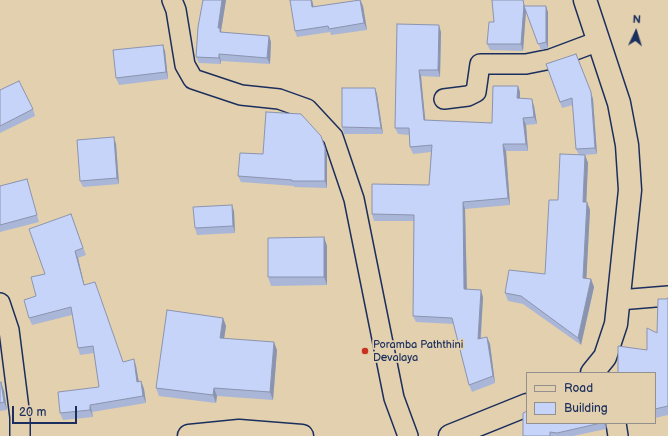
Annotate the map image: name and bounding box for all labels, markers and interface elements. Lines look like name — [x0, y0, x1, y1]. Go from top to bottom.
north arrow — [616, 12, 656, 52]
text: N — [632, 13, 641, 26]
place label: Poramba Paththini Devalaya — [373, 338, 463, 364]
marker: Poramba Paththini Devalaya — [360, 346, 370, 356]
legend — [526, 372, 656, 424]
text: Road — [564, 381, 593, 396]
scale bar — [14, 398, 79, 424]
text: Building — [564, 401, 608, 416]
text: 20 m — [19, 405, 46, 420]

